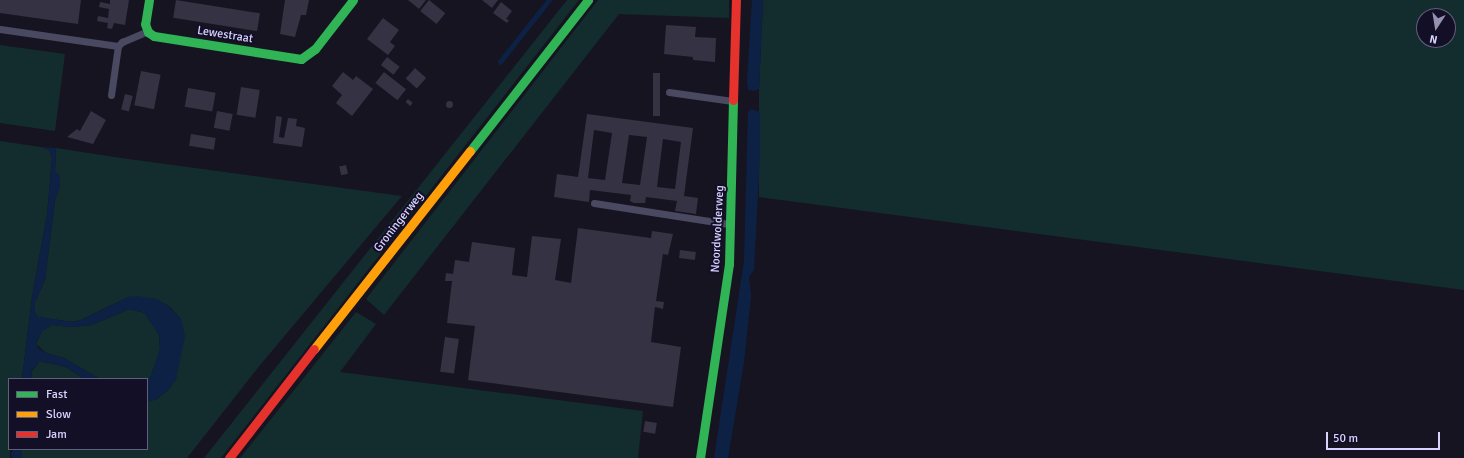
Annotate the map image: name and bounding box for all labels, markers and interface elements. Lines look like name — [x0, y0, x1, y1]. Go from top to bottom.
north arrow — [1416, 8, 1456, 48]
street label: Lewestraat — [196, 23, 254, 47]
text: N — [1429, 32, 1439, 46]
street label: Noordwolderweg — [709, 185, 727, 273]
street label: Groningerweg — [371, 189, 427, 255]
legend — [8, 378, 148, 450]
text: Fast — [46, 387, 67, 402]
text: Slow — [46, 407, 71, 422]
scale bar — [1328, 424, 1442, 450]
text: Jam — [46, 427, 67, 442]
text: 50 m — [1333, 431, 1358, 446]

